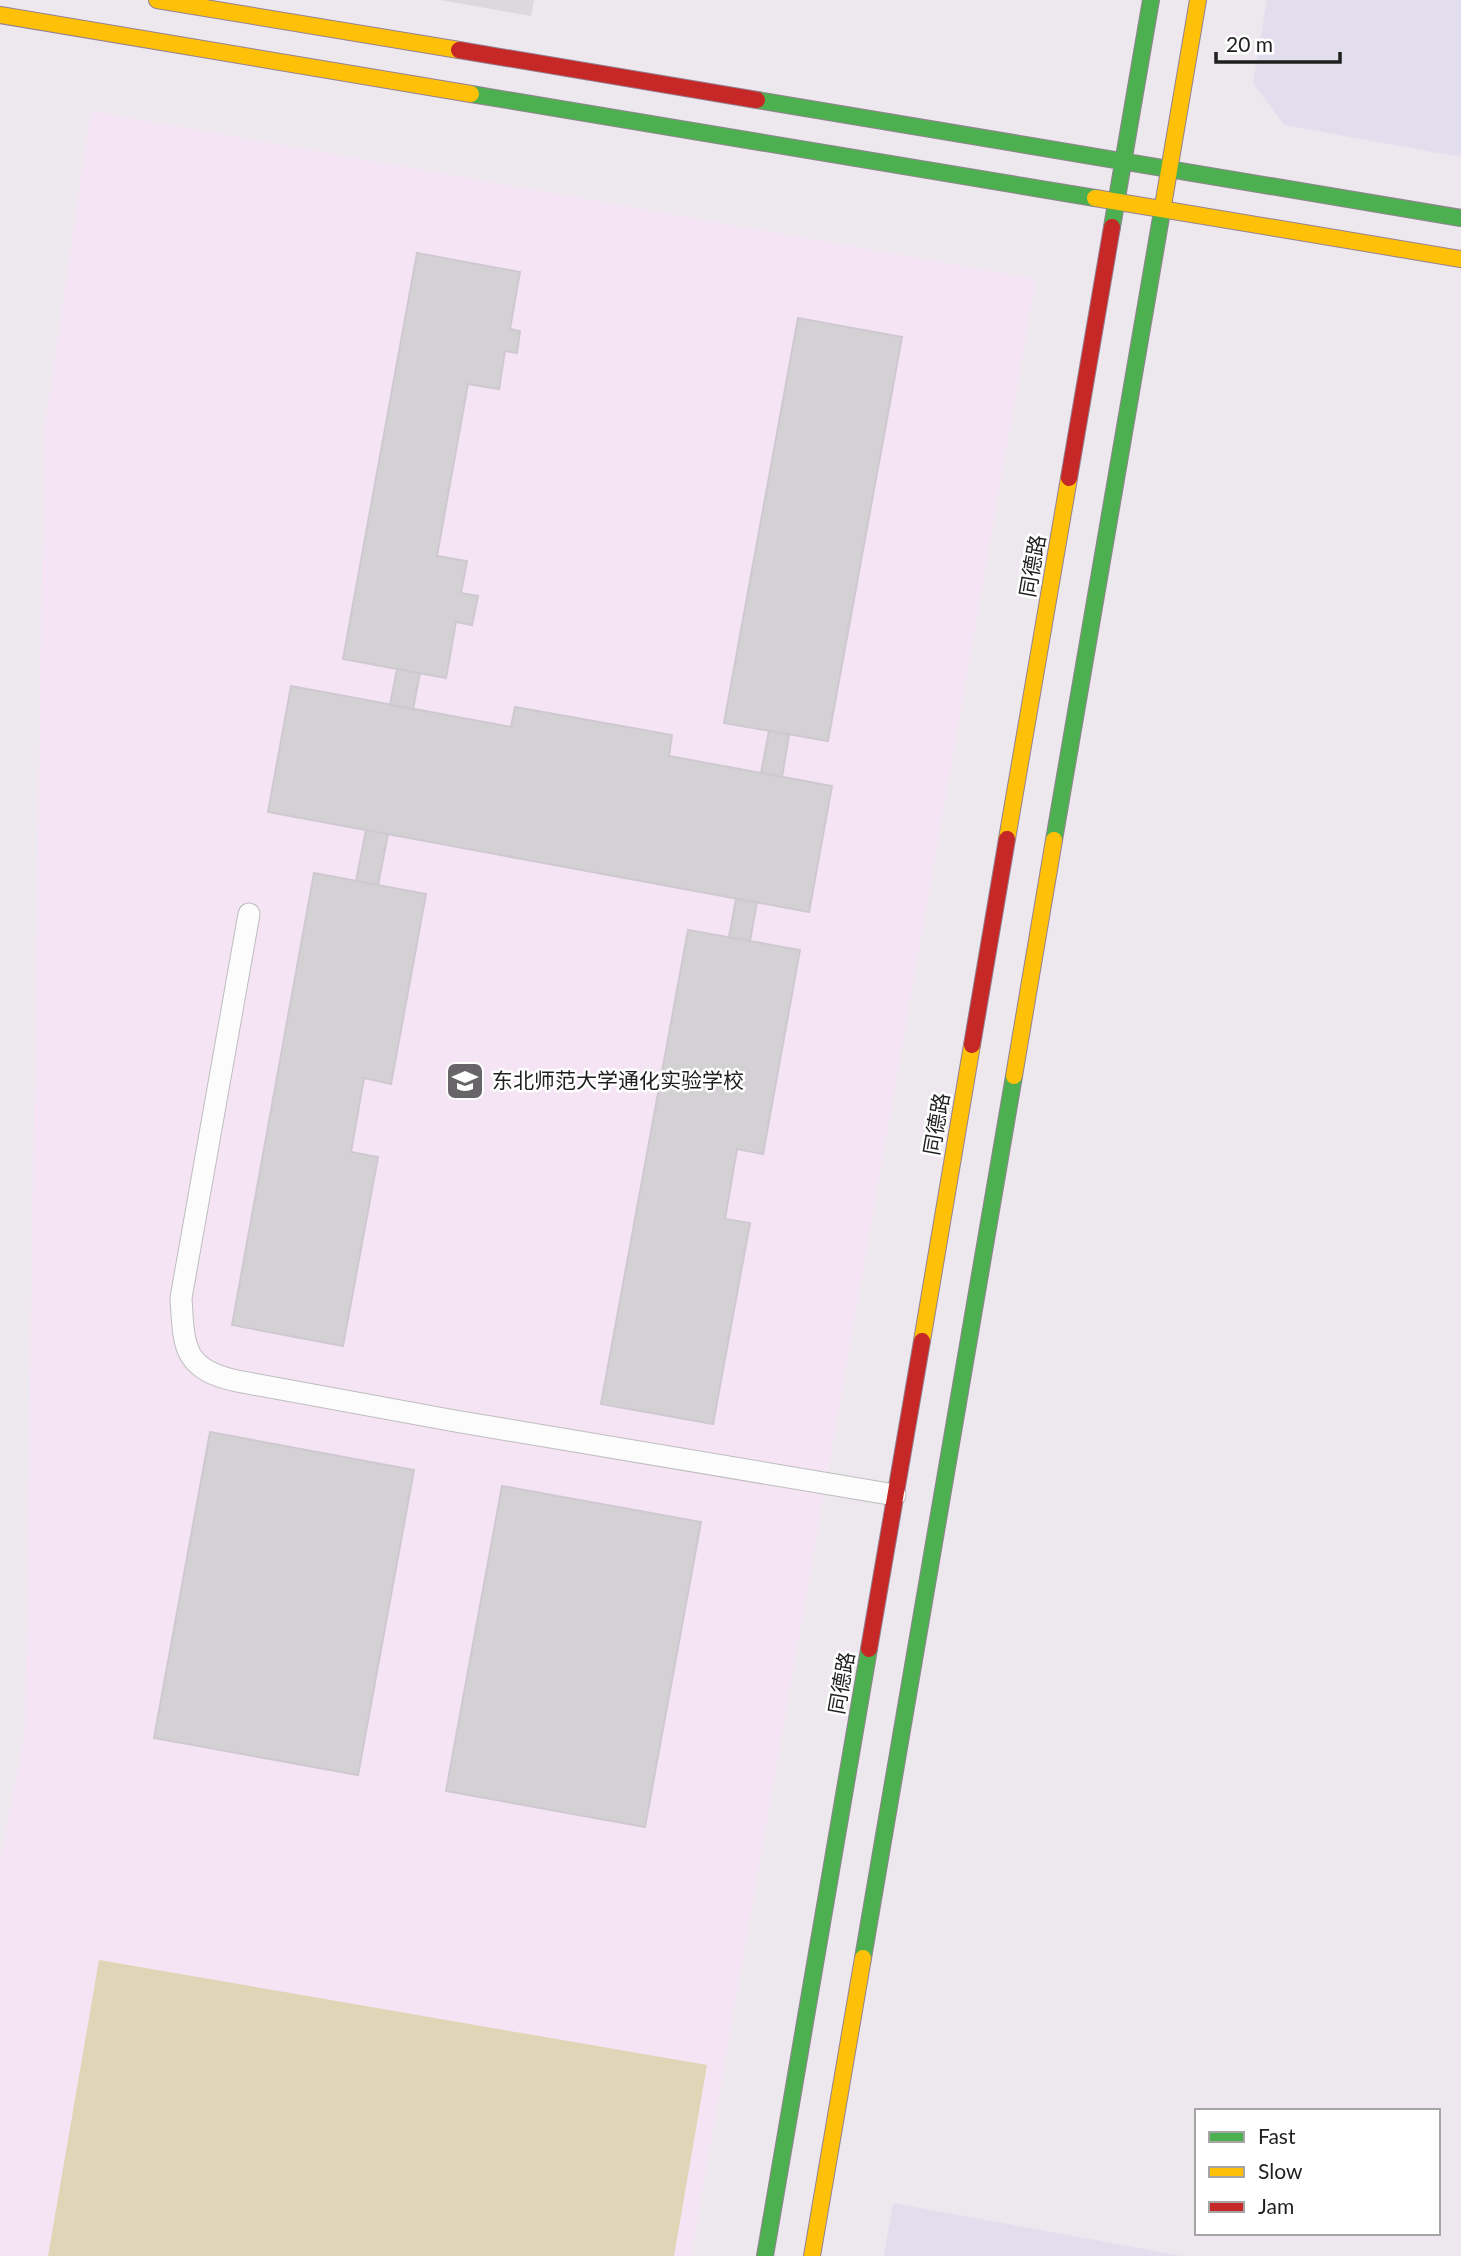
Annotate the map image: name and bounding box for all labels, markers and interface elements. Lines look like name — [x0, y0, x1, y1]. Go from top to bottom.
scale bar — [1216, 21, 1340, 65]
text: 20 m — [1226, 31, 1273, 56]
street label: 同德路 — [1014, 533, 1049, 599]
school or university icon: 东北师范大学通化实验学校 — [444, 1060, 486, 1102]
place label: 东北师范大学通化实验学校 — [492, 1067, 744, 1092]
street label: 同德路 — [918, 1091, 953, 1157]
street label: 同德路 — [823, 1650, 858, 1716]
legend — [1195, 2109, 1440, 2235]
text: Fast — [1258, 2123, 1296, 2148]
text: Slow — [1258, 2158, 1303, 2183]
text: Jam — [1258, 2193, 1294, 2218]

